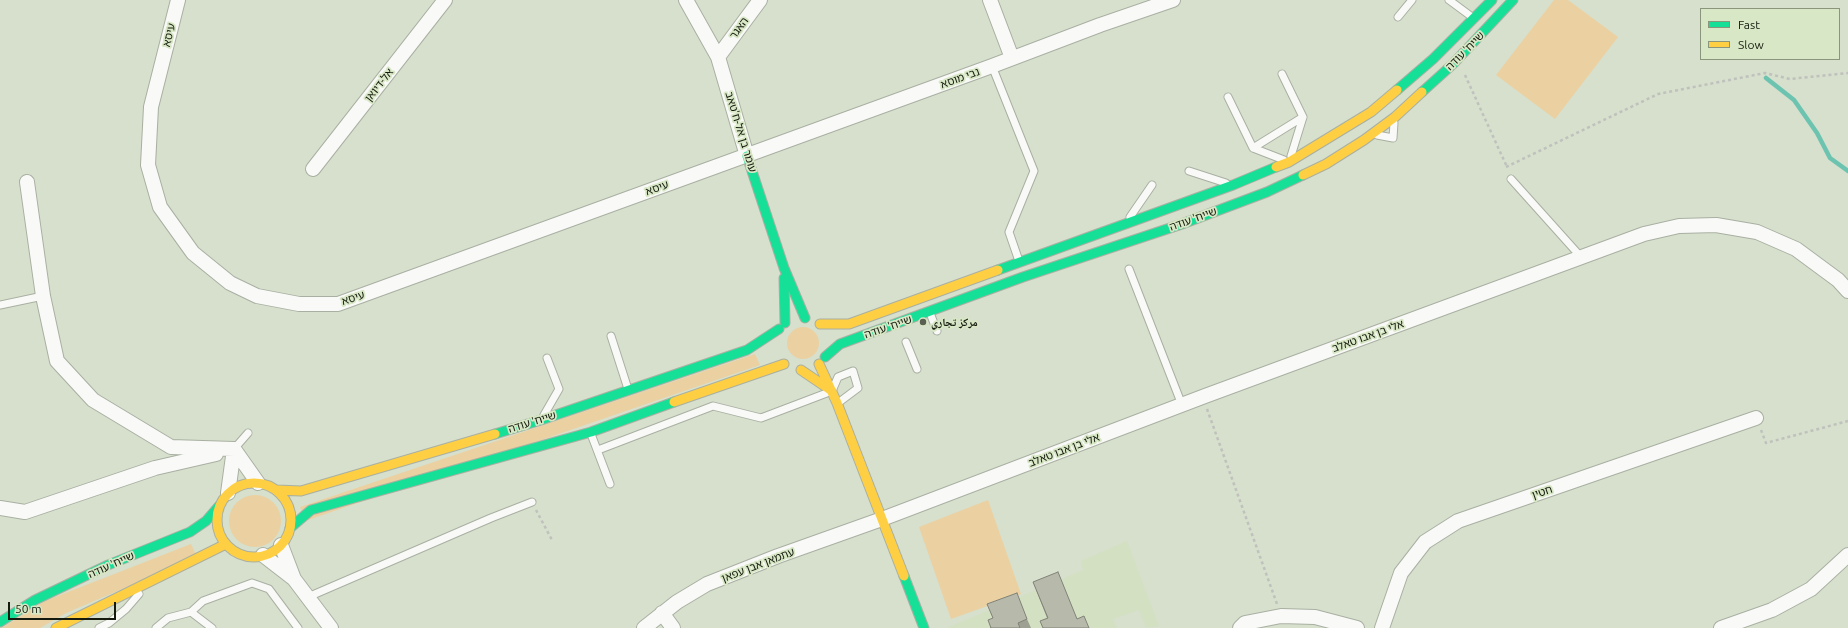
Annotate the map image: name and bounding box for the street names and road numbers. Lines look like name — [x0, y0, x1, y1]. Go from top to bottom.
street label: האגר — [727, 15, 751, 41]
street label: עיסא — [160, 22, 178, 48]
street label: שייח' עודה — [1443, 29, 1487, 73]
street label: נבי מוסא — [939, 65, 981, 91]
street label: אל-דיואן — [362, 66, 396, 104]
street label: עומר בן אל-ח'טאב — [722, 90, 760, 174]
street label: עיסא — [644, 178, 670, 198]
street label: שייח' עודה — [1168, 204, 1218, 234]
street label: עיסא — [340, 288, 366, 308]
street label: שייח' עודה — [863, 313, 913, 341]
street label: אלי בן אבו טאלב — [1330, 317, 1406, 355]
street label: שייח' עודה — [506, 408, 558, 436]
street label: אלי בן אבו טאלב — [1026, 430, 1102, 470]
street label: חטין — [1530, 482, 1554, 502]
street label: עתמאן אבן עפאן — [720, 545, 796, 585]
street label: שייח' עודה — [86, 549, 136, 581]

